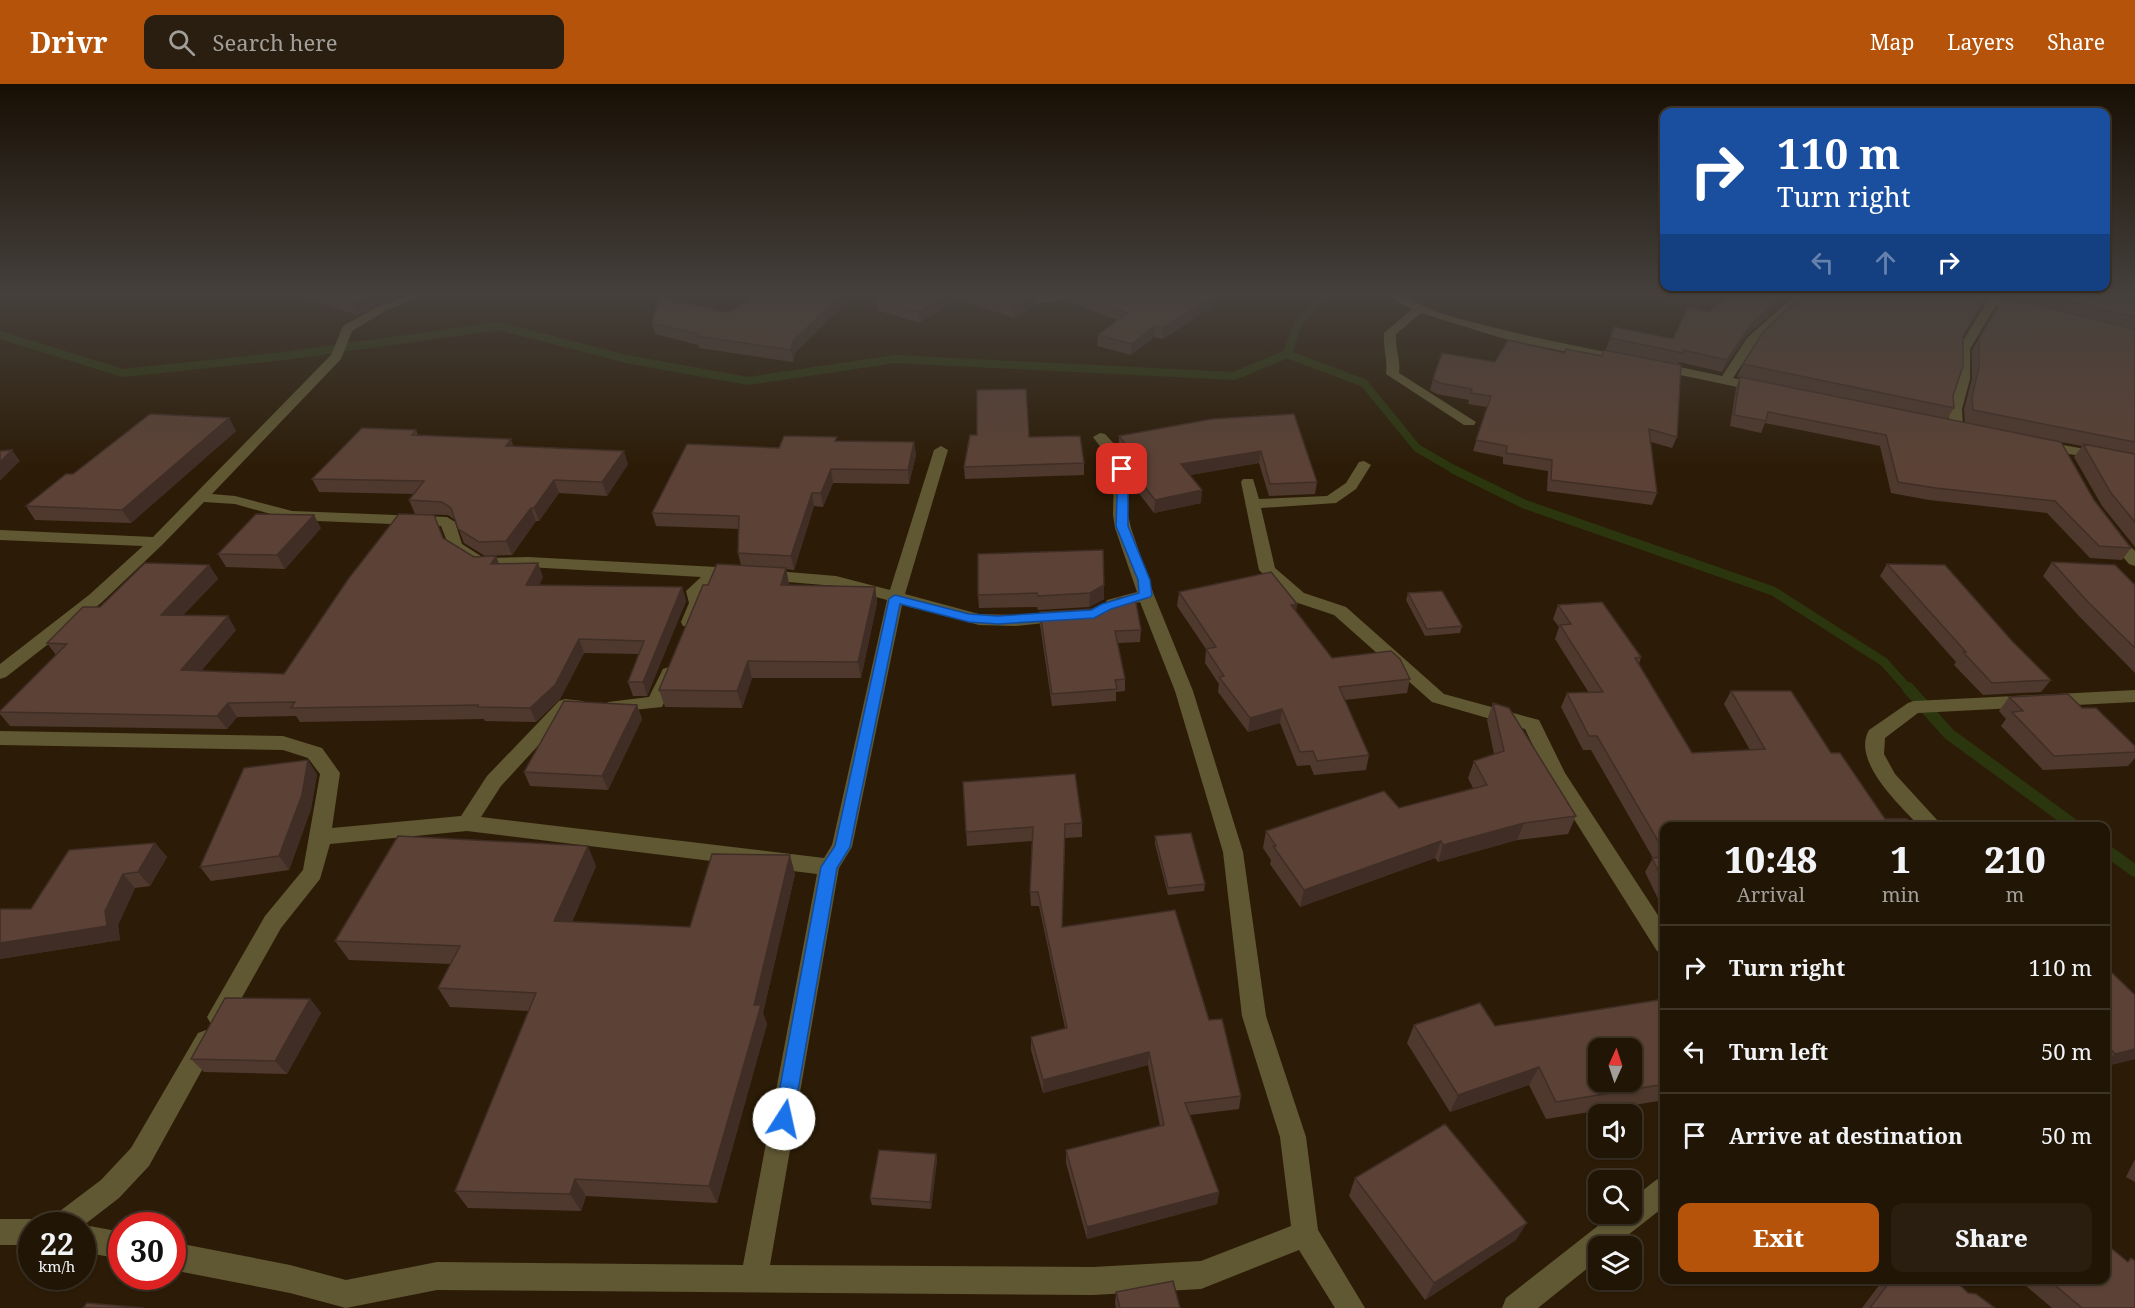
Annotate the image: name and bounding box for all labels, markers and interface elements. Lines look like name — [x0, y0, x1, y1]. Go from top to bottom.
search box — [144, 15, 564, 69]
text: Drivr — [30, 23, 108, 61]
icon: search — [165, 26, 198, 59]
text: Search here — [213, 27, 337, 57]
text: Map — [1870, 28, 1914, 56]
text: Layers — [1947, 28, 2014, 56]
text: Share — [2047, 28, 2105, 56]
text: 110 m — [1777, 124, 1901, 181]
icon: right — [1678, 132, 1756, 210]
text: Turn right — [1777, 178, 1910, 215]
icon: left — [1806, 246, 1839, 279]
icon: ahead — [1869, 246, 1902, 279]
icon: right — [1932, 246, 1965, 279]
pin — [1096, 443, 1147, 494]
icon: arrive — [1105, 452, 1138, 485]
text: 10:48 — [1724, 835, 1817, 884]
text: 1 — [1891, 835, 1911, 884]
text: 210 — [1984, 835, 2046, 884]
text: Arrival — [1737, 881, 1805, 908]
text: min — [1882, 881, 1920, 908]
text: m — [2006, 881, 2024, 908]
icon: right — [1678, 951, 1711, 984]
text: Turn right — [1729, 952, 1845, 982]
text: 110 m — [2029, 952, 2092, 982]
icon: left — [1678, 1035, 1711, 1068]
text: Turn left — [1729, 1036, 1828, 1066]
text: 50 m — [2041, 1036, 2092, 1066]
north arrow — [1588, 1038, 1642, 1092]
map controls — [1588, 1038, 1642, 1290]
position arrow — [752, 1087, 816, 1151]
button: sound — [1588, 1104, 1642, 1158]
icon: arrive — [1678, 1119, 1711, 1152]
text: Arrive at destination — [1729, 1120, 1963, 1150]
text: 50 m — [2041, 1120, 2092, 1150]
button: search — [1588, 1170, 1642, 1224]
button: Exit — [1678, 1203, 1879, 1272]
button: Share — [1891, 1203, 2092, 1272]
speed limit sign: 30 — [108, 1212, 186, 1290]
text: 22 — [40, 1223, 74, 1264]
button: layers — [1588, 1236, 1642, 1290]
text: km/h — [39, 1256, 75, 1276]

